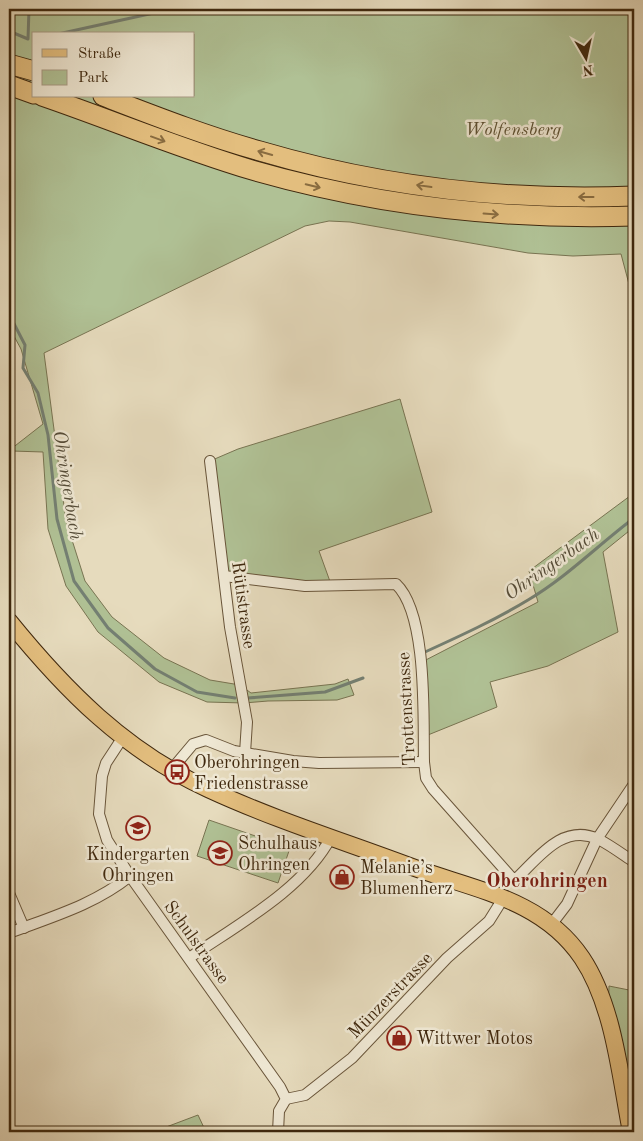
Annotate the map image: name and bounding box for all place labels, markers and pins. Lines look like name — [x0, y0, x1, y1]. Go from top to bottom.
place label: Oberohringen Friedenstrasse — [194, 754, 308, 793]
bus stop icon: Oberohringen Friedenstrasse — [164, 759, 190, 785]
school or university icon: Kindergarten Ohringen — [125, 815, 151, 841]
place label: Schulhaus Ohringen — [238, 835, 318, 874]
school or university icon: Schulhaus Ohringen — [207, 840, 233, 866]
place label: Kindergarten Ohringen — [86, 846, 190, 885]
place label: Melanie’s Blumenherz — [360, 859, 453, 898]
shop icon: Melanie’s Blumenherz — [329, 864, 355, 890]
shop icon: Wittwer Motos — [386, 1025, 412, 1051]
place label: Wittwer Motos — [416, 1030, 533, 1048]

